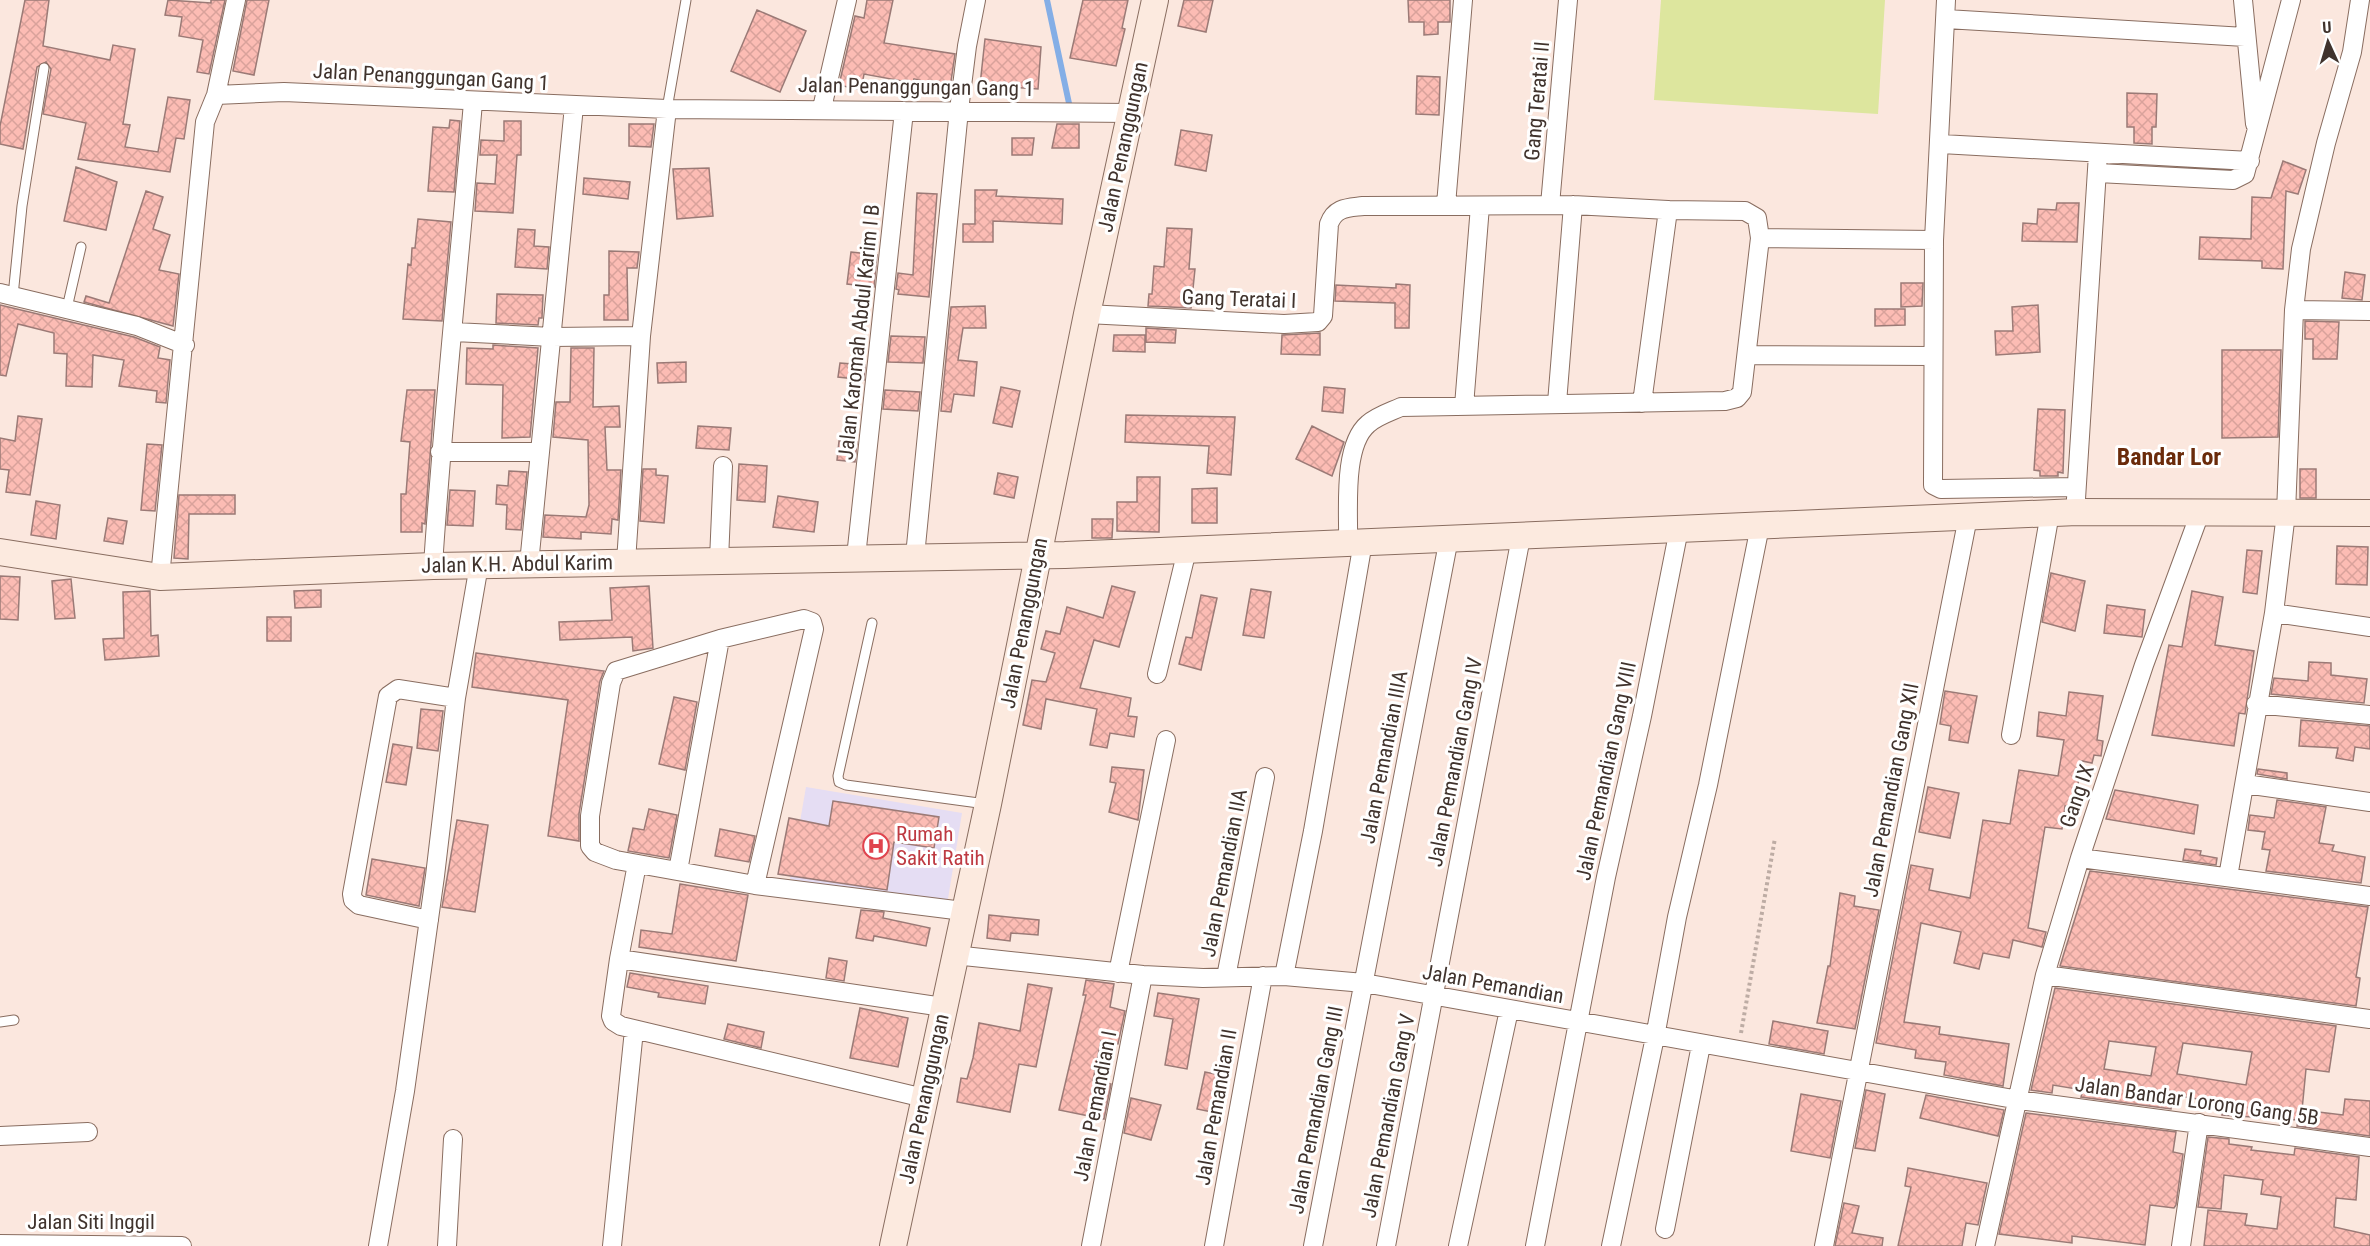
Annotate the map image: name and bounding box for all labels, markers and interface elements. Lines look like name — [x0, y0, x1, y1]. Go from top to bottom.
north arrow — [2298, 12, 2358, 72]
text: U — [2322, 18, 2332, 37]
street label: Gang Teratai II — [1520, 40, 1554, 162]
street label: Jalan Penanggungan Gang 1 — [312, 59, 550, 95]
street label: Jalan Penanggungan — [1093, 60, 1153, 234]
street label: Jalan Penanggungan Gang 1 — [798, 73, 1034, 101]
street label: Jalan Karomah Abdul Karim I B — [834, 203, 884, 461]
street label: Gang Teratai I — [1181, 285, 1297, 313]
district label: Bandar Lor — [2117, 443, 2221, 471]
street label: Jalan Penanggungan — [996, 536, 1052, 710]
street label: Jalan K.H. Abdul Karim — [421, 550, 613, 578]
street label: Jalan Pemandian Gang IV — [1423, 655, 1487, 869]
street label: Jalan Pemandian Gang VIII — [1571, 659, 1641, 883]
street label: Jalan Pemandian IIIA — [1355, 668, 1413, 846]
street label: Jalan Pemandian Gang XII — [1858, 681, 1924, 899]
street label: Gang IX — [2055, 761, 2099, 831]
street label: Jalan Pemandian IIA — [1196, 787, 1252, 959]
place label: Rumah Sakit Ratih — [896, 822, 985, 870]
hospital icon: Rumah Sakit Ratih — [861, 831, 891, 861]
street label: Jalan Pemandian — [1421, 960, 1565, 1008]
street label: Jalan Pemandian Gang III — [1284, 1004, 1348, 1216]
street label: Jalan Penanggungan — [894, 1012, 954, 1186]
street label: Jalan Pemandian Gang V — [1356, 1012, 1420, 1220]
street label: Jalan Pemandian II — [1190, 1027, 1242, 1187]
street label: Jalan Pemandian I — [1069, 1029, 1121, 1183]
street label: Jalan Bandar Lorong Gang 5B — [2074, 1072, 2320, 1130]
street label: Jalan Siti Inggil — [27, 1210, 155, 1234]

